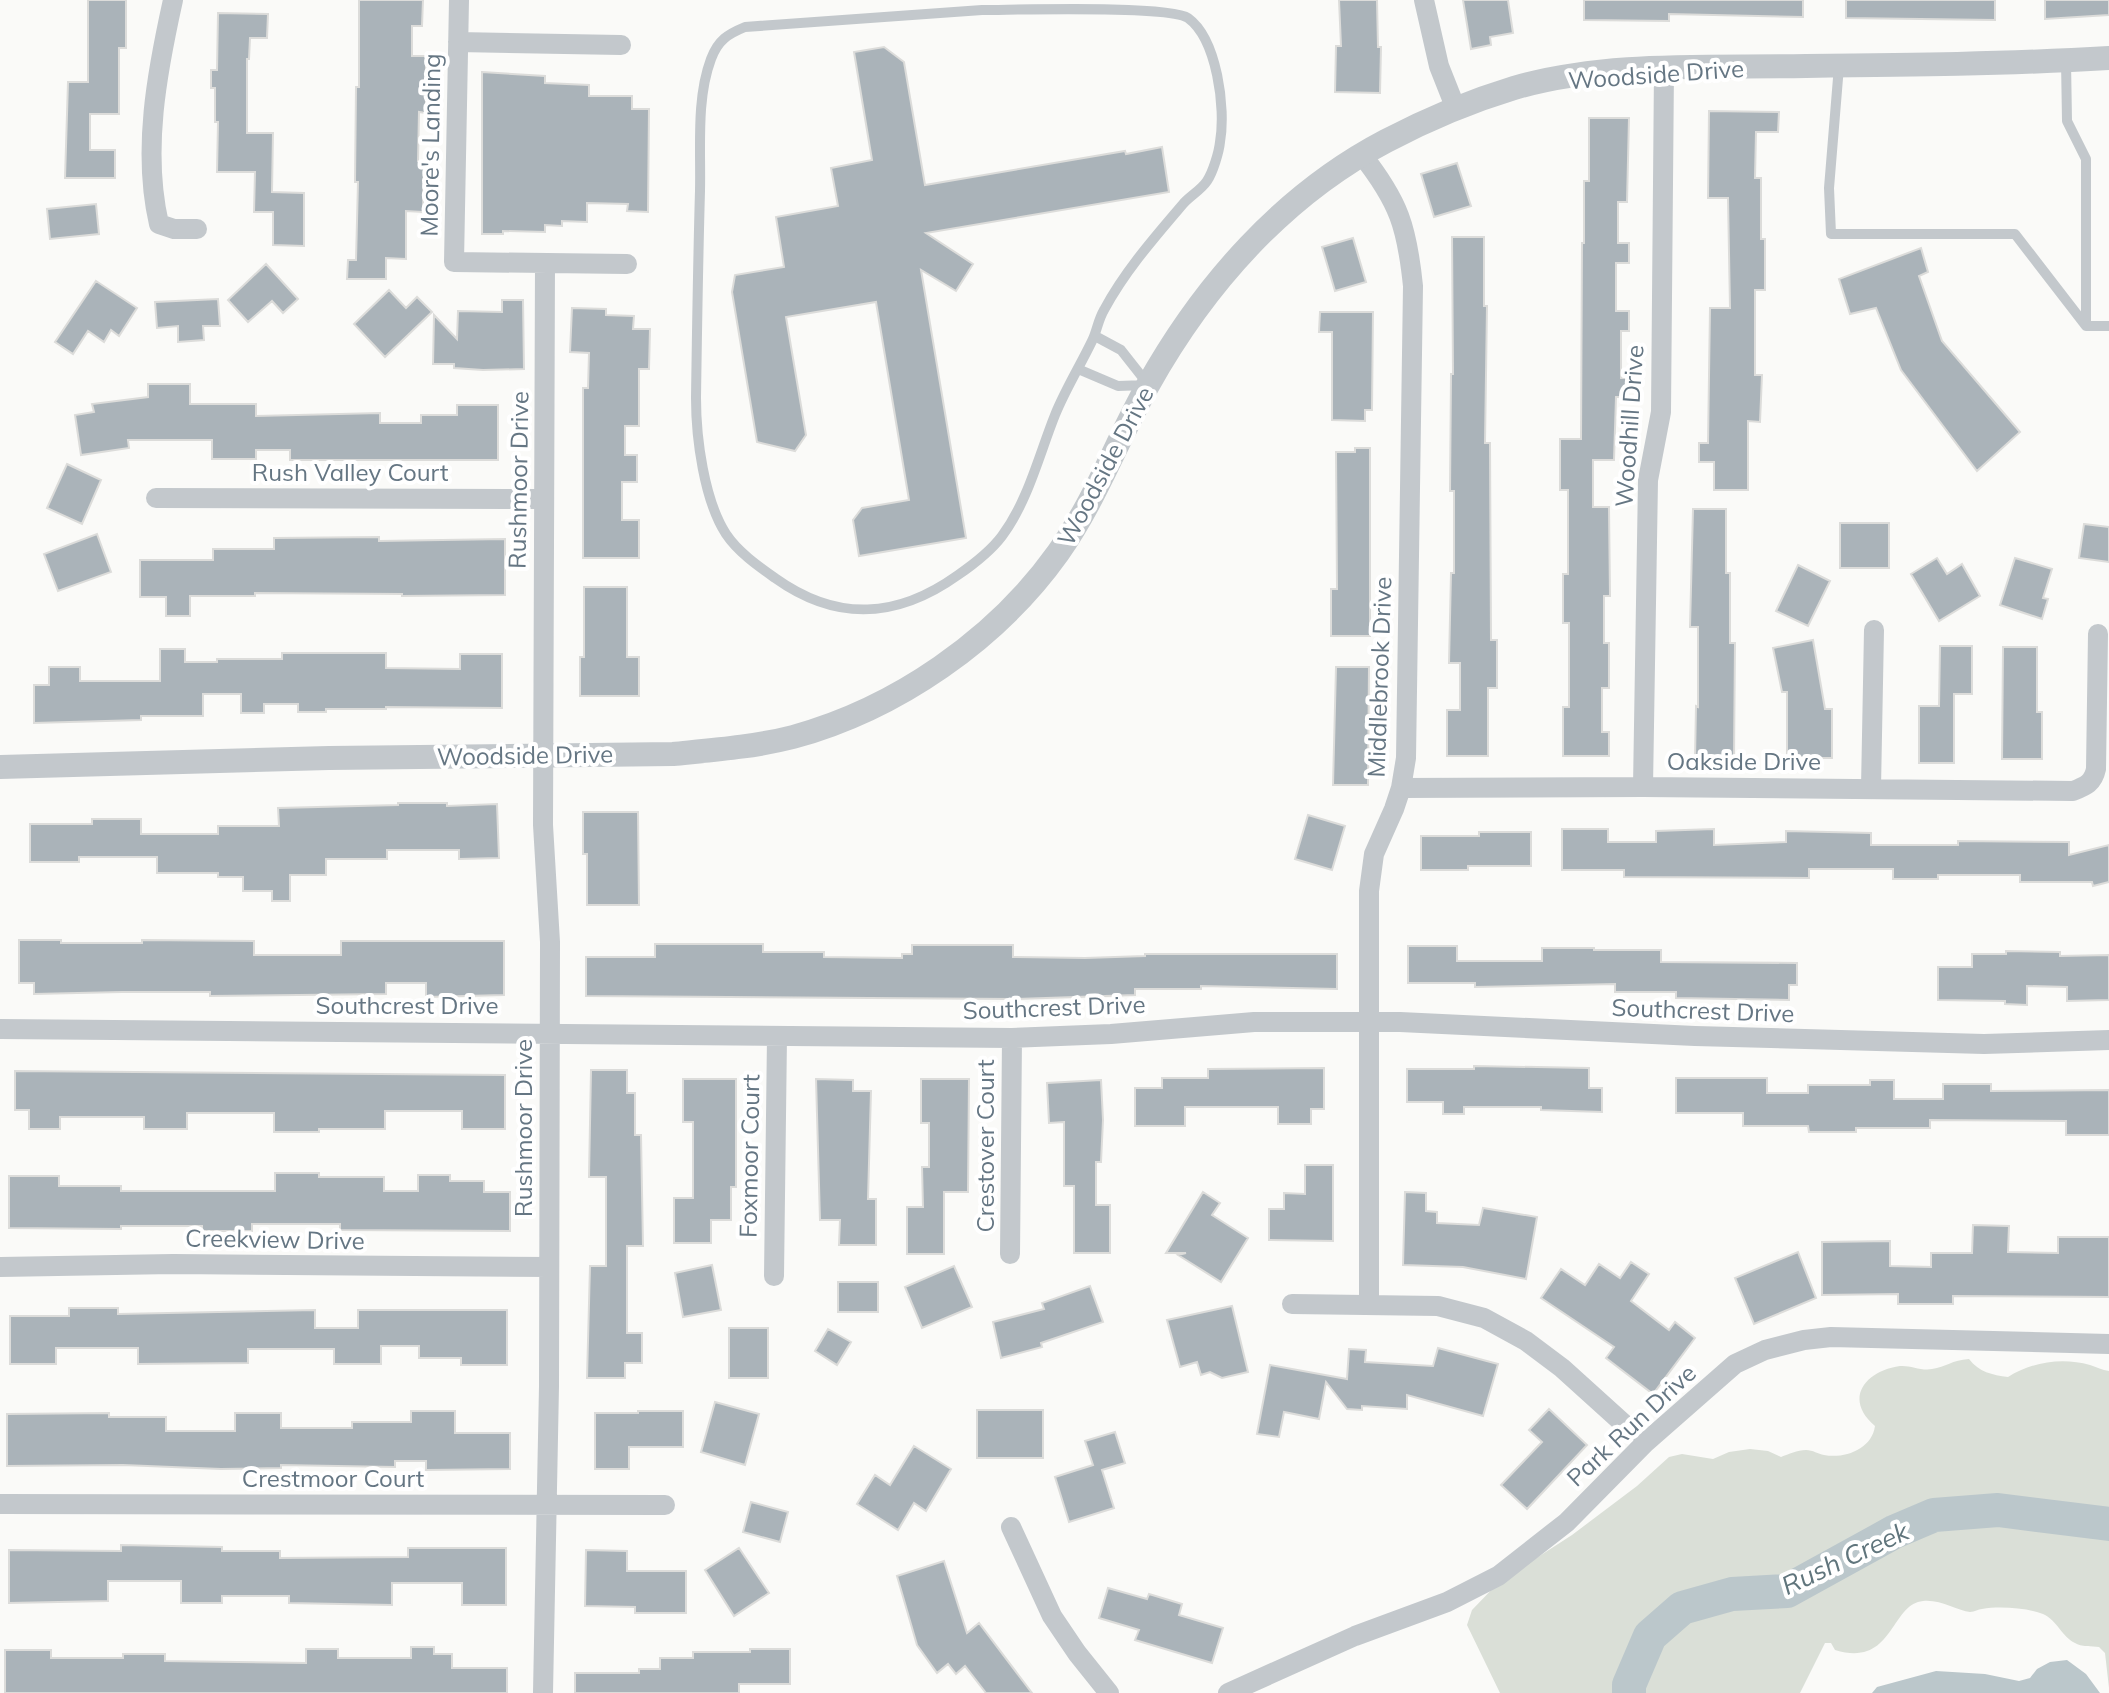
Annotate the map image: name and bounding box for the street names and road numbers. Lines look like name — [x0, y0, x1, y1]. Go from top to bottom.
street label: Moore's Landing — [413, 53, 447, 237]
street label: Woodside Drive — [1567, 53, 1745, 95]
street label: Woodhill Drive — [1608, 344, 1650, 508]
street label: Woodside Drive — [1050, 381, 1160, 551]
street label: Rushmoor Drive — [501, 391, 535, 569]
street label: Rush Valley Court — [252, 457, 448, 487]
street label: Middlebrook Drive — [1361, 576, 1397, 778]
street label: Woodside Drive — [437, 738, 613, 772]
street label: Oakside Drive — [1667, 746, 1821, 776]
street label: Southcrest Drive — [962, 989, 1146, 1025]
street label: Southcrest Drive — [316, 990, 498, 1020]
street label: Southcrest Drive — [1611, 992, 1795, 1028]
street label: Rushmoor Drive — [508, 1039, 538, 1217]
street label: Crestover Court — [970, 1059, 1000, 1233]
street label: Foxmoor Court — [733, 1074, 765, 1238]
street label: Creekview Drive — [185, 1222, 365, 1256]
street label: Park Run Drive — [1560, 1358, 1702, 1492]
street label: Crestmoor Court — [242, 1463, 424, 1493]

